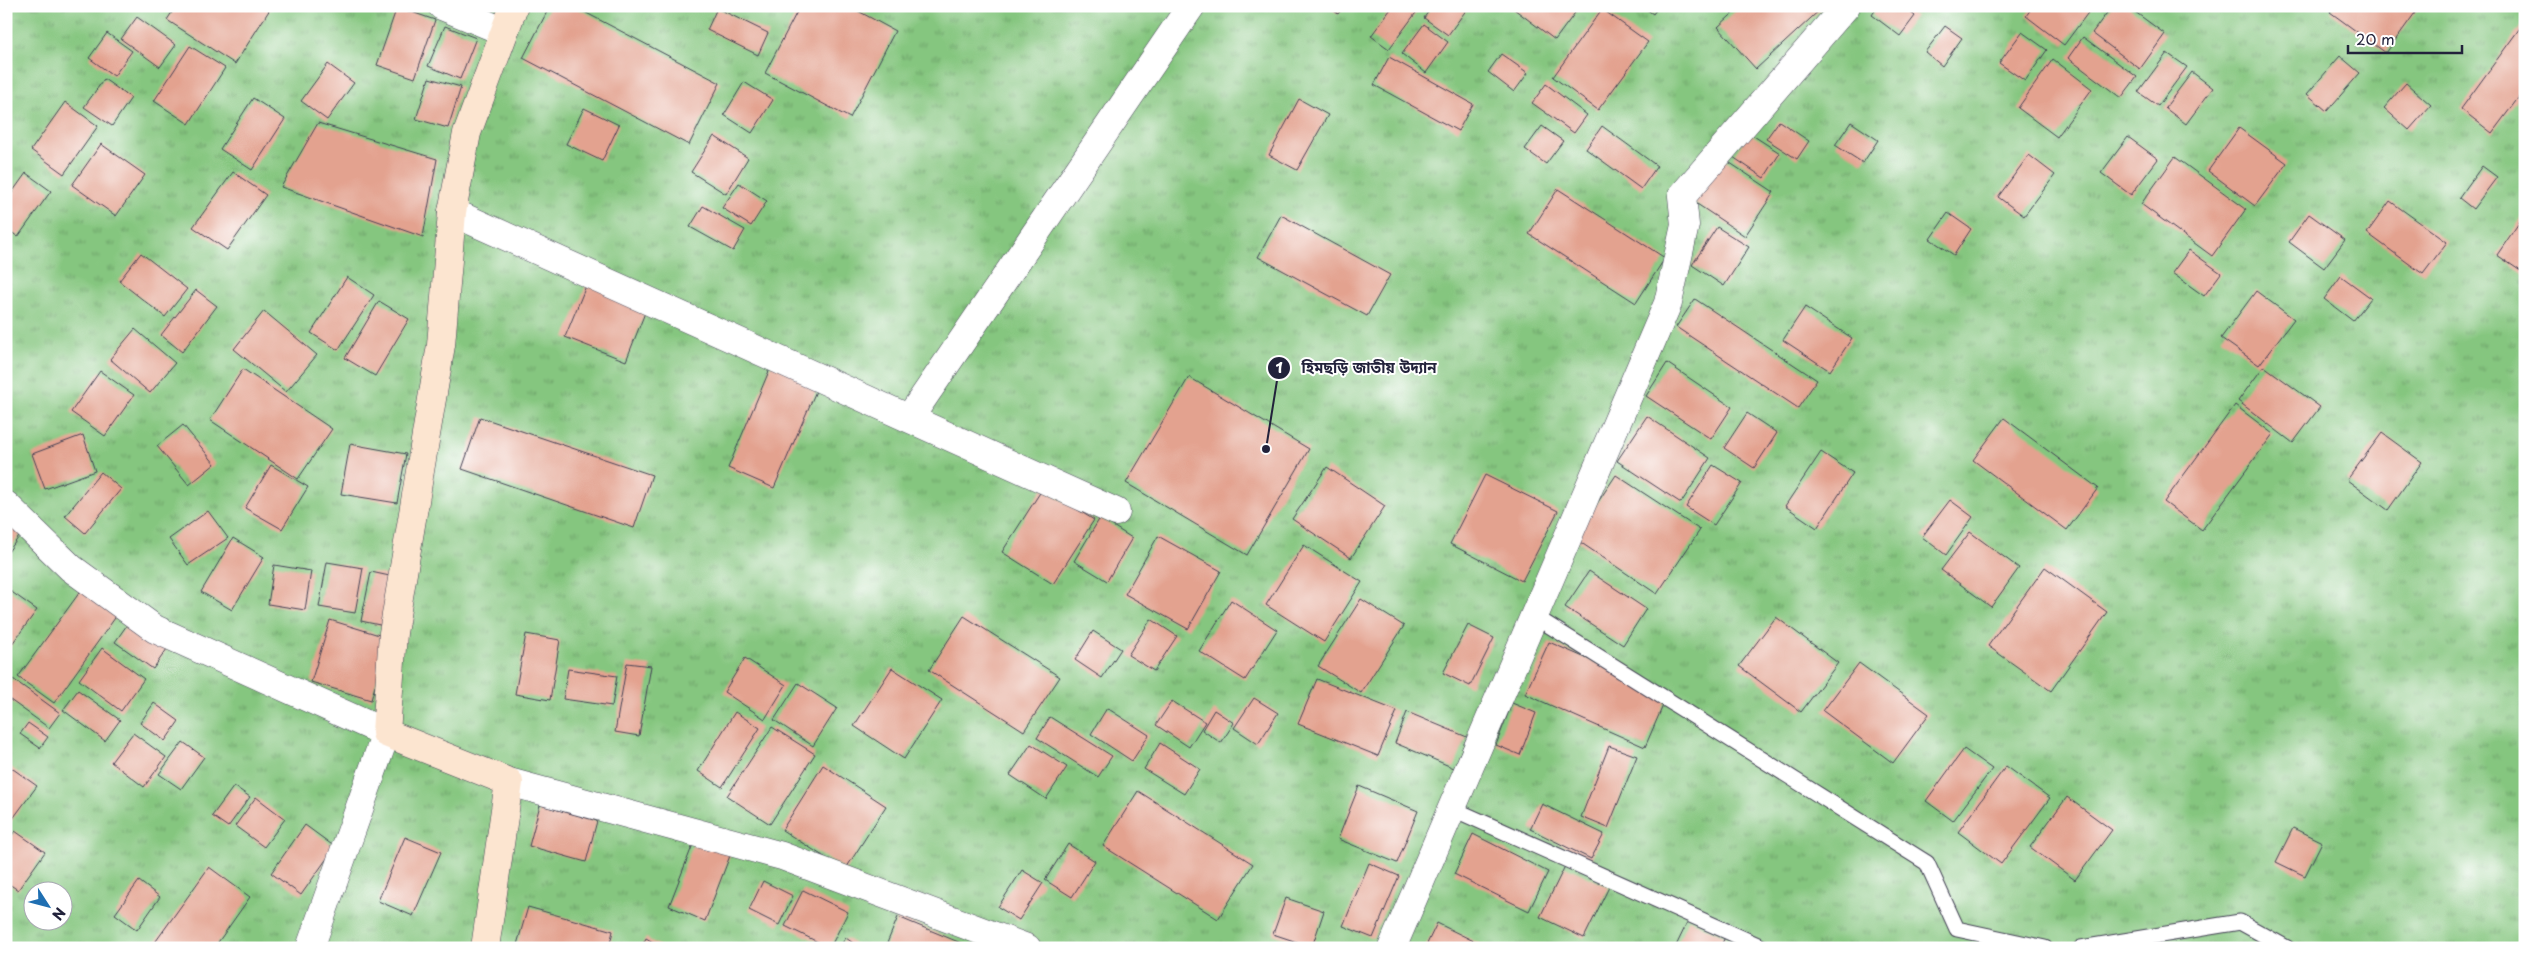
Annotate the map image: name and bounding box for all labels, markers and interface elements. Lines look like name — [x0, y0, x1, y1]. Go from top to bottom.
scale bar — [2348, 22, 2462, 54]
text: 20 m — [2356, 27, 2395, 50]
callout: হিমছড়ি জাতীয় উদ্যান — [1266, 353, 1446, 383]
text: 1 — [1275, 355, 1283, 378]
text: হিমছড়ি জাতীয় উদ্যান — [1300, 355, 1437, 378]
north arrow — [22, 882, 72, 932]
text: N — [47, 903, 71, 925]

